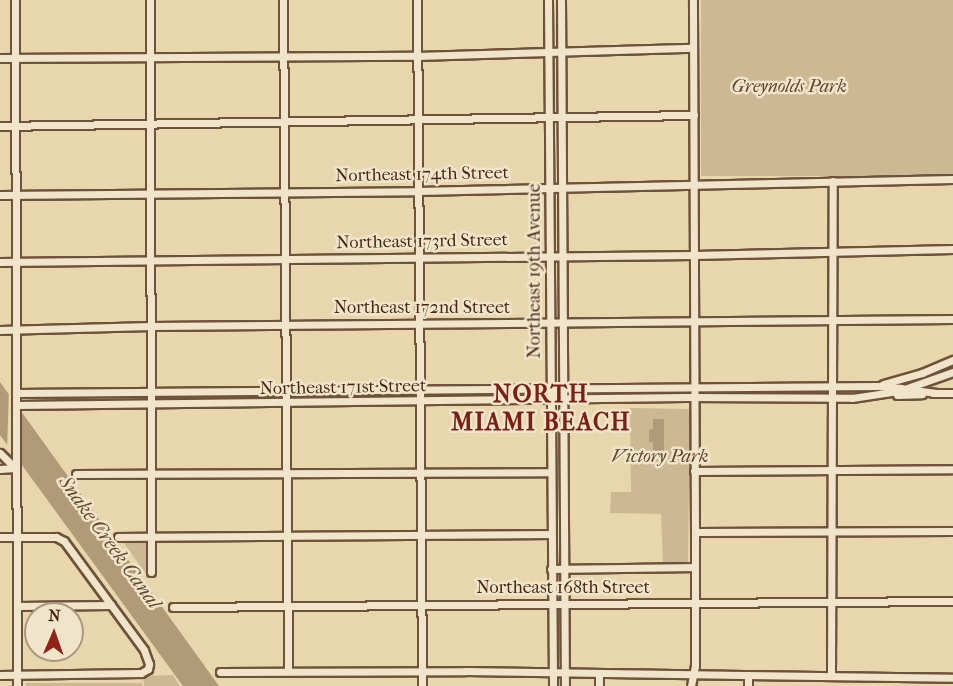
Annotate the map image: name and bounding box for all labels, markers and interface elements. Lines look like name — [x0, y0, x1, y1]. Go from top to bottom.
park label: Greynolds Park — [731, 76, 847, 98]
street label: Northeast 174th Street — [335, 163, 509, 187]
street label: Northeast 19th Avenue — [524, 183, 546, 359]
street label: Northeast 173rd Street — [336, 230, 508, 254]
street label: Northeast 172nd Street — [334, 297, 510, 319]
street label: Northeast 171st Street — [259, 376, 427, 400]
district label: NORTH MIAMI BEACH — [451, 381, 631, 437]
park label: Victory Park — [612, 446, 708, 468]
water label: Snake Creek Canal — [54, 471, 166, 613]
street label: Northeast 168th Street — [476, 577, 650, 599]
north arrow — [24, 602, 84, 662]
text: N — [48, 606, 61, 625]

